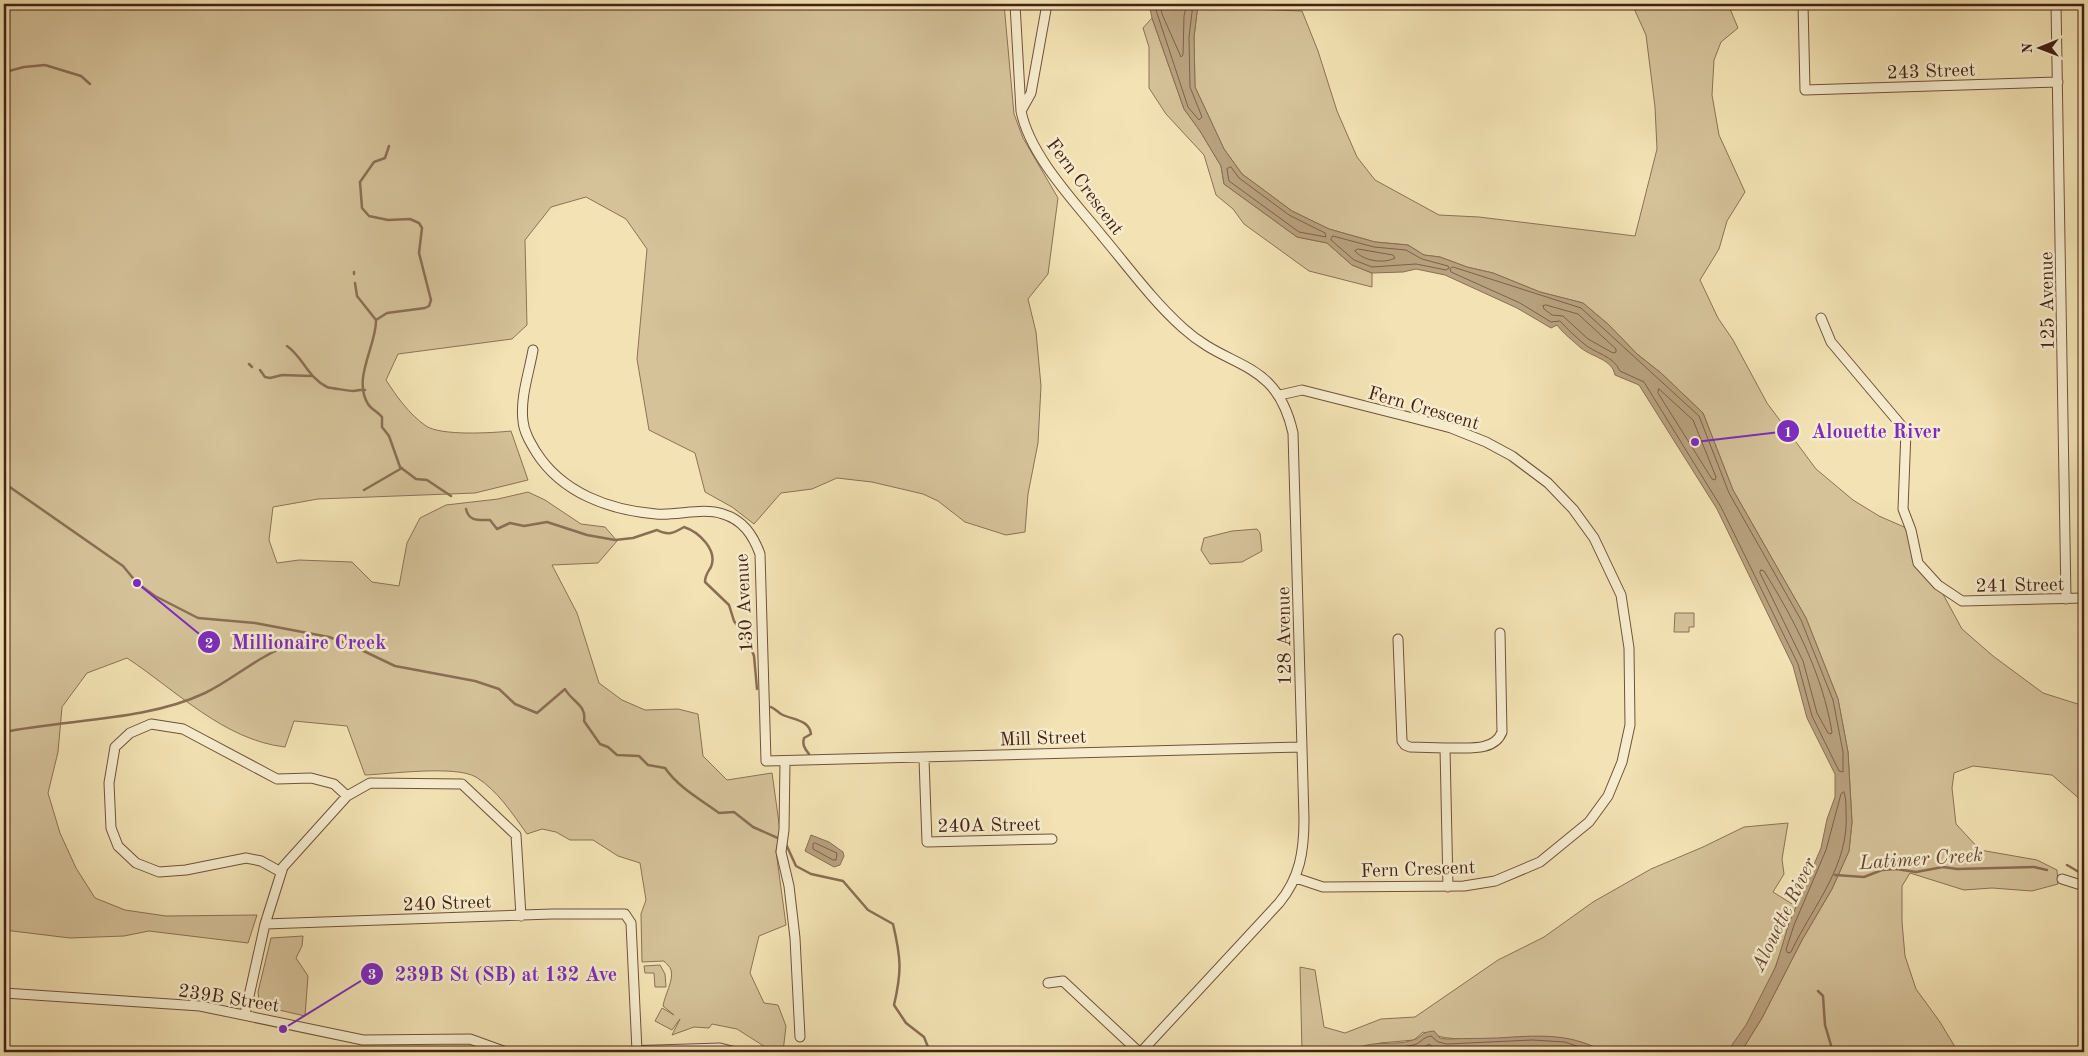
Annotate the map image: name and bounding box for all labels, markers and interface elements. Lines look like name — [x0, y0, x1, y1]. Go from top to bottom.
north arrow — [2016, 22, 2066, 72]
text: N — [2021, 42, 2035, 54]
street label: 243 Street — [1886, 61, 1976, 84]
street label: Fern Crescent — [1042, 136, 1126, 239]
street label: 125 Avenue — [2038, 251, 2059, 350]
street label: Fern Crescent — [1365, 384, 1481, 434]
callout: Alouette River — [1776, 414, 1950, 449]
text: Alouette River — [1811, 423, 1941, 443]
text: 1 — [1784, 426, 1792, 441]
street label: 130 Avenue — [733, 553, 758, 653]
street label: 241 Street — [1976, 576, 2065, 597]
street label: 128 Avenue — [1275, 586, 1296, 685]
callout: Millionaire Creek — [197, 625, 397, 660]
text: Millionaire Creek — [232, 634, 386, 654]
text: 2 — [205, 637, 213, 652]
street label: Mill Street — [999, 728, 1087, 751]
street label: 240A Street — [937, 816, 1041, 837]
water label: Latimer Creek — [1858, 846, 1984, 874]
water label: Alouette River — [1748, 855, 1821, 976]
street label: Fern Crescent — [1360, 859, 1476, 882]
street label: 240 Street — [402, 893, 492, 916]
callout: 239B St (SB) at 132 Ave — [360, 956, 627, 991]
text: 239B St (SB) at 132 Ave — [395, 965, 617, 986]
text: 3 — [368, 968, 376, 983]
street label: 239B Street — [177, 982, 280, 1017]

